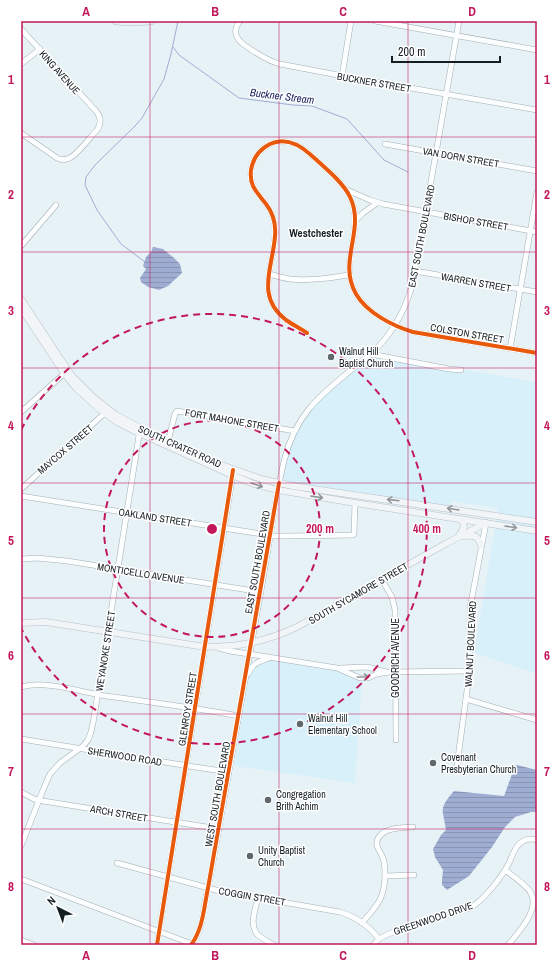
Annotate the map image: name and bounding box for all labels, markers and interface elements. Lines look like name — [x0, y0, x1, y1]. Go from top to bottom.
text: A — [82, 3, 90, 20]
text: B — [211, 3, 219, 20]
text: C — [339, 3, 347, 20]
text: D — [468, 3, 476, 20]
scale bar — [392, 38, 500, 64]
text: 200 m — [398, 44, 425, 60]
street label: KING AVENUE — [36, 48, 83, 97]
street label: BUCKNER STREET — [336, 70, 412, 95]
text: 1 — [8, 71, 14, 88]
text: 1 — [544, 71, 550, 88]
water label: Buckner Stream — [249, 85, 315, 107]
street label: VAN DORN STREET — [422, 144, 500, 171]
street label: EAST SOUTH BOULEVARD — [405, 183, 438, 289]
text: 2 — [8, 186, 14, 203]
text: 2 — [544, 186, 550, 203]
street label: BISHOP STREET — [443, 209, 509, 234]
district label: Westchester — [289, 226, 343, 240]
street label: WARREN STREET — [440, 270, 512, 295]
text: 3 — [8, 302, 14, 319]
text: 3 — [544, 302, 550, 319]
street label: COLSTON STREET — [429, 321, 505, 346]
place label: Walnut Hill Baptist Church — [339, 345, 393, 370]
marker: Walnut Hill Baptist Church — [326, 352, 336, 362]
street label: FORT MAHONE STREET — [184, 406, 280, 435]
text: 4 — [8, 417, 14, 434]
text: 4 — [544, 417, 550, 434]
street label: MAYCOX STREET — [35, 422, 96, 477]
street label: SOUTH CRATER ROAD — [136, 422, 224, 471]
one-way arrow — [251, 481, 263, 489]
one-way arrow — [310, 493, 323, 501]
one-way arrow — [386, 497, 399, 504]
street label: OAKLAND STREET — [117, 505, 192, 530]
one-way arrow — [446, 505, 459, 513]
street label: EAST SOUTH BOULEVARD — [242, 509, 273, 615]
text: 200 m — [306, 521, 334, 537]
text: 400 m — [413, 521, 441, 537]
centre of rings — [205, 522, 219, 536]
one-way arrow — [504, 523, 517, 531]
text: 5 — [8, 532, 14, 549]
text: 5 — [544, 532, 550, 549]
street label: MONTICELLO AVENUE — [96, 560, 186, 587]
street label: SOUTH SYCAMORE STREET — [306, 560, 410, 627]
street label: WALNUT BOULEVARD — [462, 600, 479, 688]
street label: WEYANOKE STREET — [93, 610, 118, 692]
street label: GOODRICH AVENUE — [389, 618, 402, 698]
text: 6 — [8, 647, 14, 664]
text: 6 — [544, 647, 550, 664]
street label: GLENROY STREET — [175, 671, 200, 747]
one-way arrow — [356, 673, 369, 681]
place label: Walnut Hill Elementary School — [308, 712, 377, 737]
marker: Walnut Hill Elementary School — [295, 719, 305, 729]
street label: WEST SOUTH BOULEVARD — [202, 740, 233, 848]
street label: SHERWOOD ROAD — [87, 744, 163, 769]
place label: Covenant Presbyterian Church — [441, 751, 516, 776]
marker: Covenant Presbyterian Church — [428, 758, 438, 768]
text: 7 — [8, 763, 14, 780]
text: 7 — [544, 763, 550, 780]
place label: Congregation Brith Achim — [276, 788, 326, 813]
marker: Congregation Brith Achim — [263, 795, 273, 805]
street label: ARCH STREET — [88, 802, 149, 825]
place label: Unity Baptist Church — [258, 844, 306, 869]
marker: Unity Baptist Church — [245, 851, 255, 861]
text: 8 — [8, 878, 14, 895]
text: 8 — [544, 878, 550, 895]
street label: COGGIN STREET — [217, 884, 286, 909]
north arrow — [38, 888, 78, 928]
text: N — [44, 893, 58, 908]
street label: GREENWOOD DRIVE — [392, 899, 474, 938]
text: A — [82, 947, 90, 964]
text: B — [211, 947, 219, 964]
text: C — [339, 947, 347, 964]
text: D — [468, 947, 476, 964]

